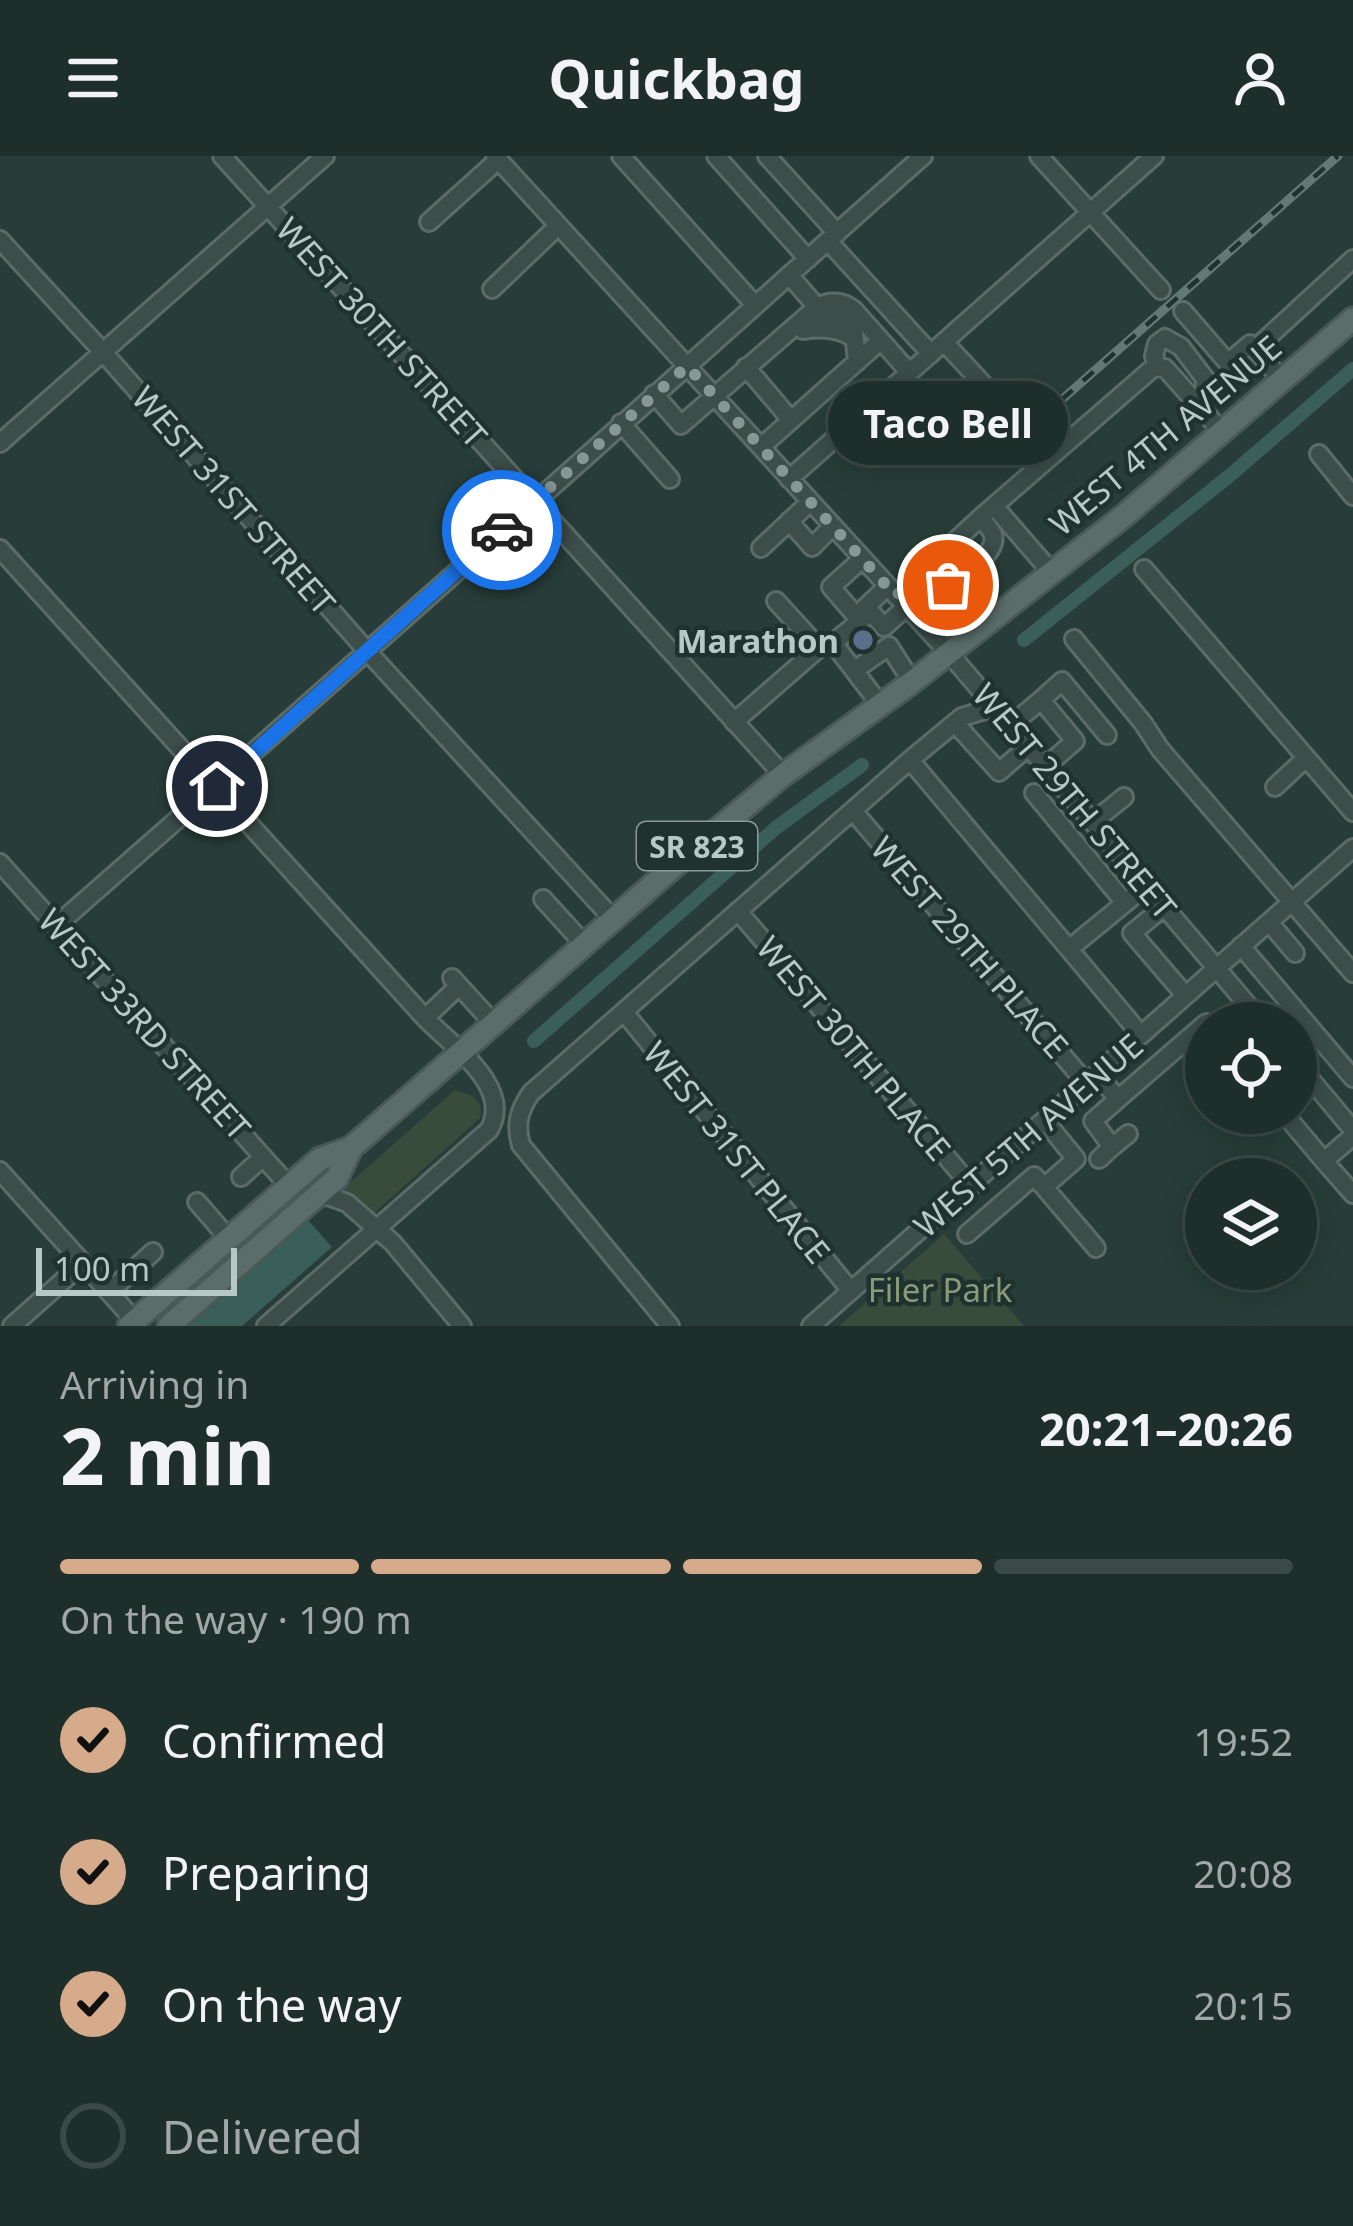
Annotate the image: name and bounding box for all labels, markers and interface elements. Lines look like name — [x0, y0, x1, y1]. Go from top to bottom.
text: Quickbag — [549, 41, 804, 115]
icon: menu — [60, 45, 126, 111]
icon: person — [1227, 45, 1293, 111]
street label: WEST 30TH STREET — [266, 207, 498, 457]
street label: WEST 4TH AVENUE — [1040, 325, 1290, 545]
street label: WEST 31ST STREET — [122, 376, 346, 624]
callout: Taco Bell — [828, 381, 1068, 465]
text: Taco Bell — [863, 396, 1033, 449]
courier — [442, 470, 562, 590]
icon: car — [469, 497, 535, 563]
pin — [897, 534, 999, 636]
icon: bag — [915, 552, 981, 618]
place label: Marathon — [676, 618, 839, 663]
marker: Marathon — [850, 627, 876, 653]
street label: WEST 29TH STREET — [963, 673, 1187, 929]
pin — [166, 735, 268, 837]
icon: home — [184, 753, 250, 819]
road number: SR 823 — [637, 822, 757, 870]
street label: WEST 29TH PLACE — [861, 827, 1079, 1067]
street label: WEST 33RD STREET — [29, 899, 261, 1149]
street label: WEST 30TH PLACE — [747, 926, 961, 1170]
map controls — [1185, 1002, 1317, 1290]
button: locate — [1185, 1002, 1317, 1134]
street label: WEST 5TH AVENUE — [904, 1023, 1152, 1247]
street label: WEST 31ST PLACE — [633, 1031, 841, 1273]
button: layers — [1185, 1158, 1317, 1290]
scale bar — [36, 1242, 237, 1295]
text: 100 m — [54, 1246, 150, 1291]
park label: Filer Park — [868, 1267, 1013, 1312]
text: Arriving in — [60, 1357, 249, 1410]
text: 20:21–20:26 — [1039, 1398, 1293, 1459]
text: 2 min — [60, 1402, 275, 1508]
text: On the way · 190 m — [60, 1592, 412, 1645]
icon: check — [60, 1707, 126, 1773]
text: Confirmed — [162, 1710, 386, 1771]
text: 19:52 — [1193, 1714, 1293, 1767]
icon: check — [60, 1839, 126, 1905]
text: Preparing — [162, 1842, 371, 1903]
text: 20:08 — [1193, 1846, 1293, 1899]
icon: check — [60, 1971, 126, 2037]
text: On the way — [162, 1974, 401, 2035]
text: 20:15 — [1193, 1978, 1293, 2031]
text: Delivered — [162, 2106, 362, 2167]

